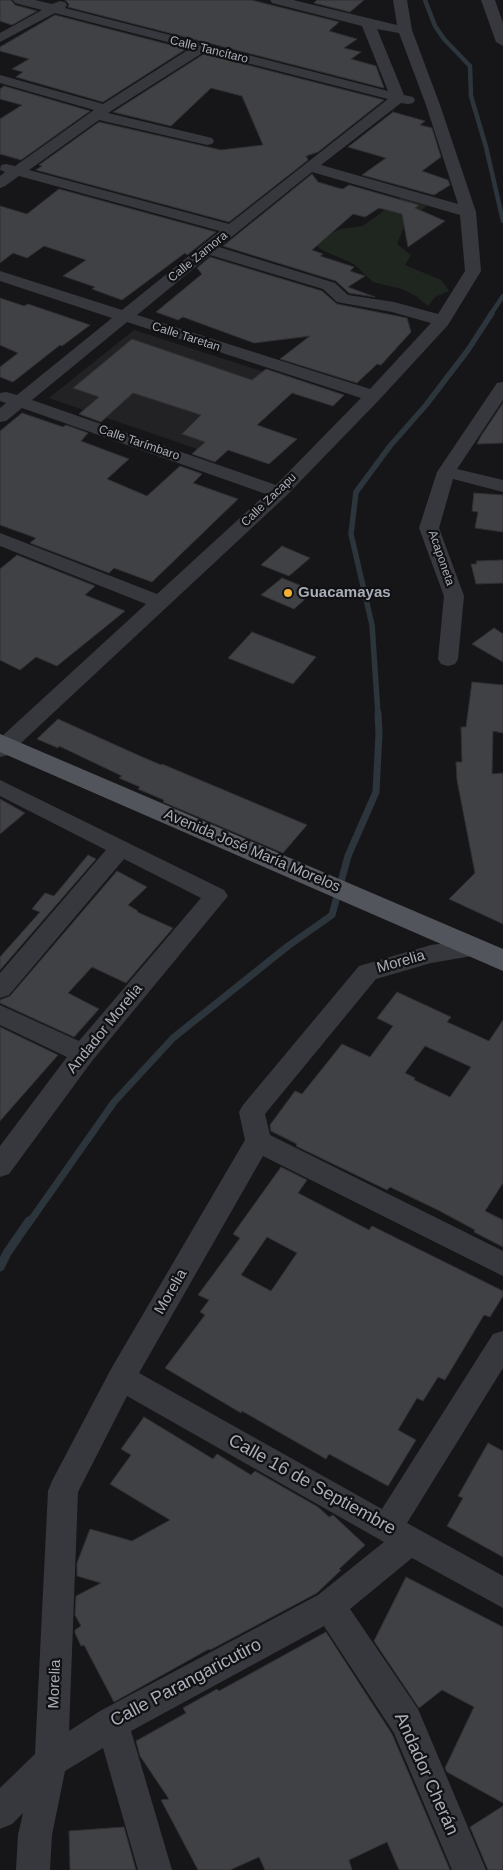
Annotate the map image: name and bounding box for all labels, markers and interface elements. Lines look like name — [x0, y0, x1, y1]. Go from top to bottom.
street label: Calle Tancítaro — [168, 33, 250, 67]
street label: Calle Zamora — [165, 229, 231, 285]
street label: Calle Taretan — [150, 319, 222, 355]
street label: Calle Tarímbaro — [97, 422, 181, 464]
street label: Calle Zacapu — [239, 470, 299, 530]
street label: Acaponeta — [425, 529, 457, 587]
place label: Guacamayas — [298, 584, 391, 602]
marker: Guacamayas — [282, 587, 294, 599]
street label: Avenida José María Morelos — [161, 806, 343, 896]
street label: Morelia — [375, 947, 427, 977]
street label: Andador Morelia — [63, 981, 147, 1077]
street label: Morelia — [151, 1266, 191, 1318]
street label: Calle 16 de Septiembre — [225, 1430, 399, 1540]
street label: Calle Parangaricutiro — [107, 1634, 265, 1732]
street label: Morelia — [45, 1659, 65, 1709]
street label: Andador Cherán — [389, 1709, 463, 1839]

